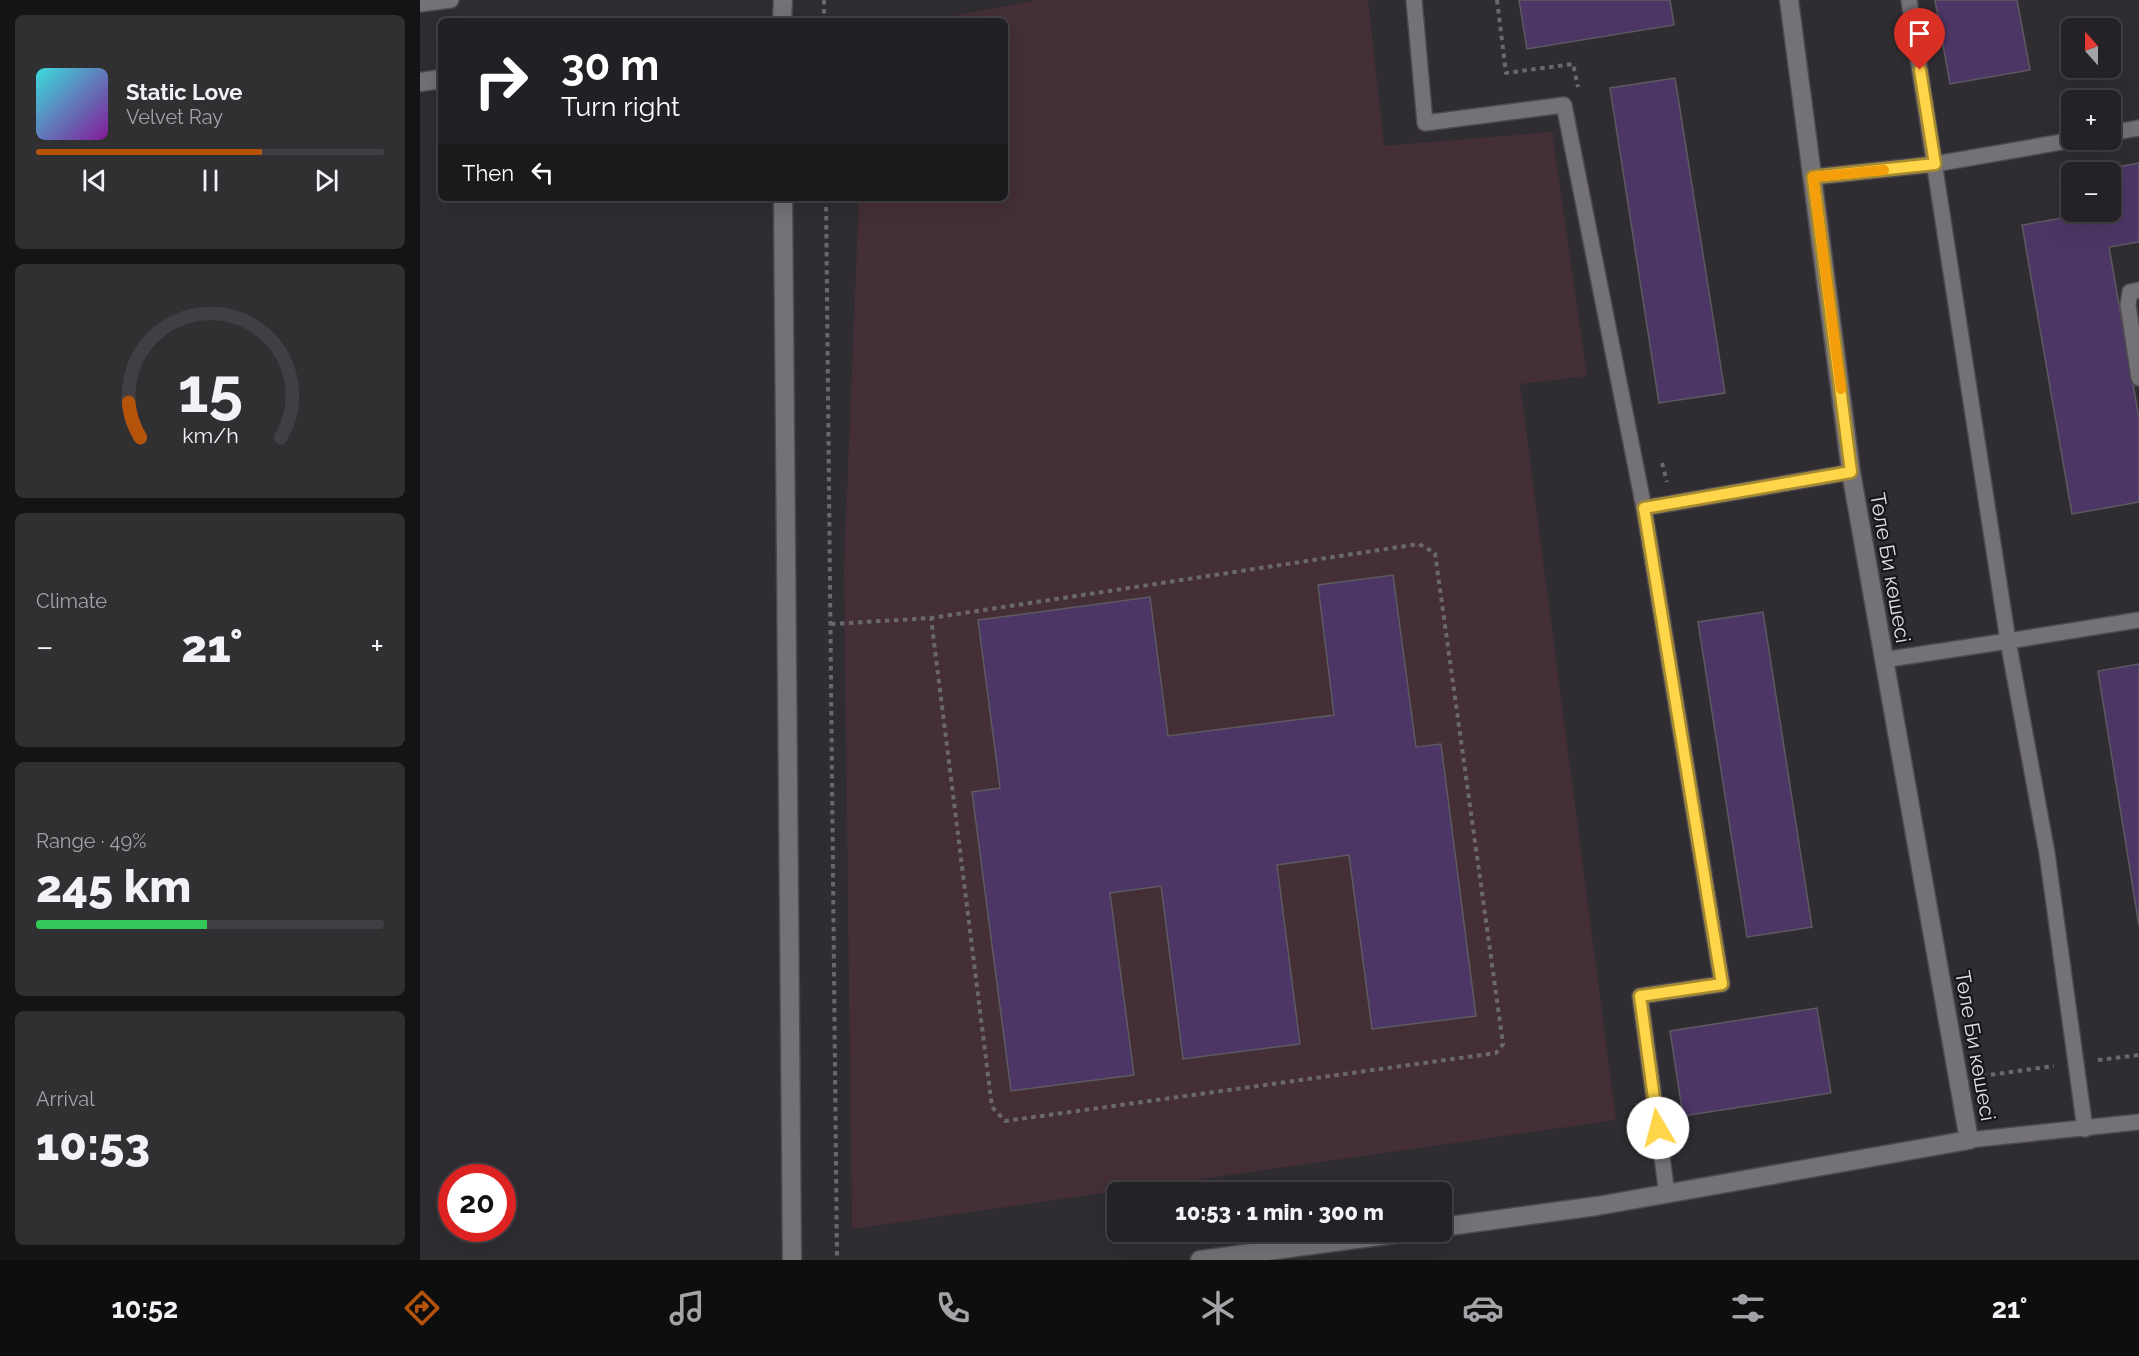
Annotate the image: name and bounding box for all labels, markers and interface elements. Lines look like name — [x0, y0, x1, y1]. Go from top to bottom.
pin — [1894, 8, 1945, 70]
icon: arrive — [1903, 17, 1936, 50]
north arrow — [2061, 18, 2121, 78]
map controls — [2061, 18, 2121, 222]
text: 30 m — [561, 41, 659, 90]
icon: right — [462, 42, 540, 120]
text: Static Love — [126, 79, 243, 105]
button: + — [2061, 90, 2121, 150]
text: Turn right — [561, 91, 680, 122]
text: Velvet Ray — [126, 105, 223, 129]
icon: left — [526, 156, 559, 189]
text: Then — [462, 160, 514, 186]
button: − — [2061, 162, 2121, 222]
icon: previous — [78, 164, 111, 197]
icon: pause — [194, 164, 227, 197]
icon: next — [310, 164, 343, 197]
text: 15 — [177, 353, 243, 427]
text: km/h — [182, 423, 238, 448]
street label: Төле Би көшесі — [1865, 491, 1916, 645]
text: Climate — [36, 589, 107, 613]
text: 21° — [181, 620, 243, 673]
text: − — [36, 627, 54, 666]
text: + — [370, 627, 384, 666]
text: Range · 49% — [36, 829, 146, 853]
text: 245 km — [36, 860, 191, 913]
street label: Төле Би көшесі — [1950, 969, 2001, 1123]
text: Arrival — [36, 1087, 95, 1111]
position arrow — [1626, 1096, 1690, 1160]
text: 10:53 — [36, 1118, 150, 1171]
speed limit sign: 20 — [438, 1164, 516, 1242]
text: 10:53 · 1 min · 300 m — [1175, 1199, 1384, 1225]
icon: directions — [401, 1287, 443, 1329]
icon: music — [666, 1287, 708, 1329]
icon: phone — [932, 1287, 974, 1329]
icon: climate — [1197, 1287, 1239, 1329]
icon: car — [1462, 1287, 1504, 1329]
icon: filters — [1727, 1287, 1769, 1329]
text: 10:52 — [112, 1293, 178, 1324]
text: 21° — [1992, 1293, 2027, 1324]

